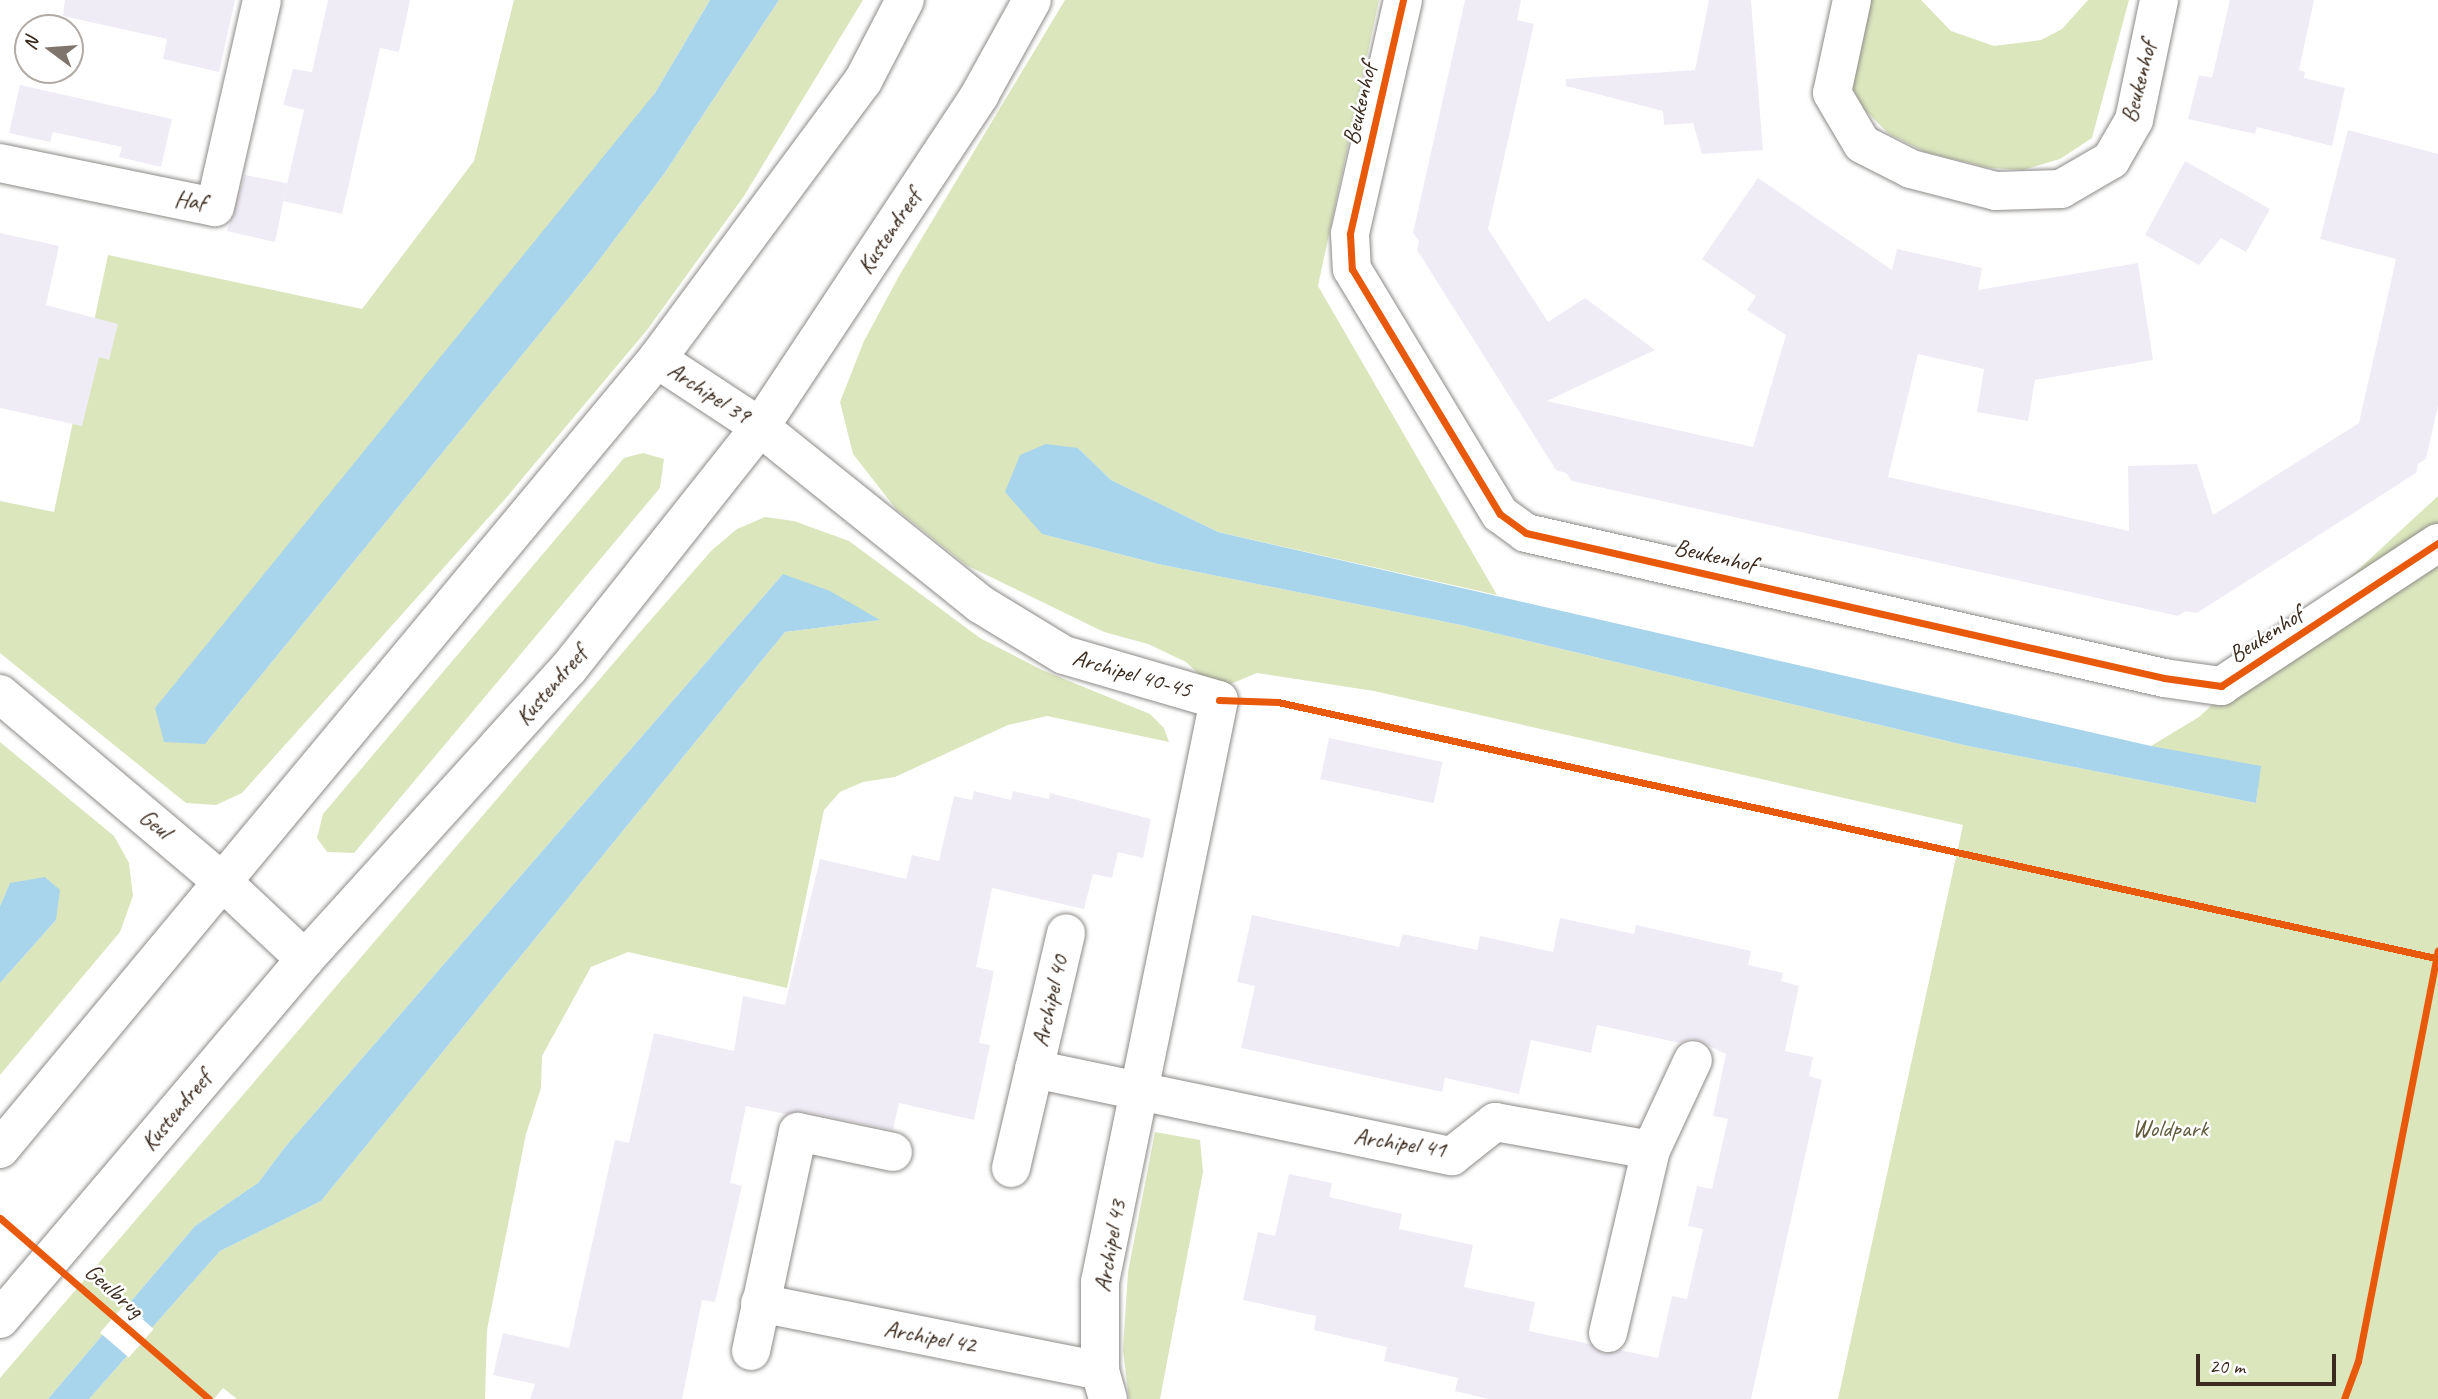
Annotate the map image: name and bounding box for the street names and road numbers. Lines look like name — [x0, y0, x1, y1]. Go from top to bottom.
street label: Beukenhof — [2115, 38, 2163, 126]
street label: Beukenhof — [1337, 60, 1383, 148]
street label: Haf — [173, 185, 207, 217]
street label: Kustendreef — [851, 185, 927, 279]
street label: Archipel 39 — [662, 356, 756, 430]
street label: Beukenhof — [1671, 533, 1759, 579]
street label: Beukenhof — [2223, 600, 2309, 670]
street label: Kustendreef — [509, 641, 593, 731]
street label: Archipel 40-45 — [1069, 643, 1195, 705]
street label: Geul — [133, 803, 177, 845]
street label: Archipel 40 — [1026, 953, 1074, 1049]
street label: Kustendreef — [135, 1065, 217, 1157]
street label: Archipel 41 — [1352, 1122, 1448, 1164]
street label: Archipel 43 — [1088, 1198, 1132, 1294]
street label: Geulbrug — [79, 1258, 149, 1324]
street label: Archipel 42 — [882, 1314, 978, 1360]

